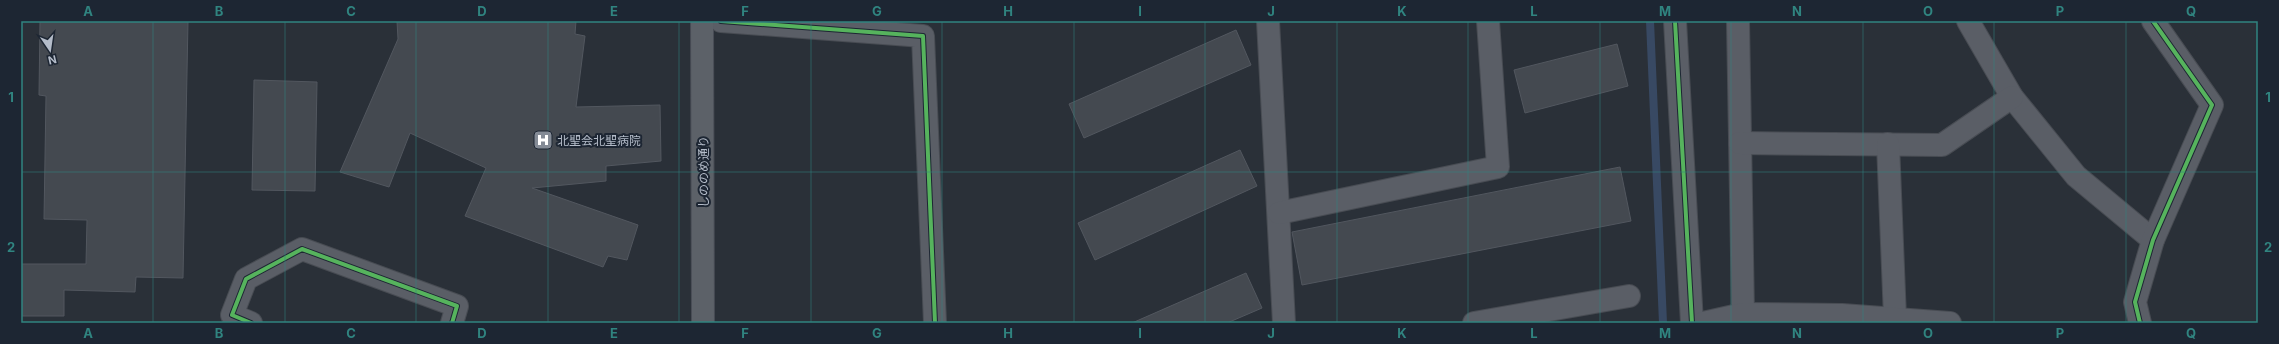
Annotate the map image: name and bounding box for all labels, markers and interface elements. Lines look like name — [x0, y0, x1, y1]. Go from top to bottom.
text: A — [83, 3, 93, 19]
text: B — [215, 3, 224, 19]
text: C — [346, 3, 356, 19]
text: D — [477, 3, 487, 19]
text: E — [610, 3, 618, 19]
text: F — [741, 3, 749, 19]
text: G — [872, 3, 882, 19]
text: H — [1003, 3, 1013, 19]
text: I — [1138, 3, 1142, 19]
text: J — [1267, 3, 1275, 19]
text: K — [1397, 3, 1407, 19]
text: L — [1530, 3, 1538, 19]
text: M — [1659, 3, 1671, 19]
text: N — [1792, 3, 1802, 19]
text: O — [1923, 3, 1933, 19]
text: P — [2056, 3, 2064, 19]
text: Q — [2186, 3, 2196, 19]
north arrow — [30, 30, 70, 70]
text: N — [47, 52, 58, 68]
text: 1 — [8, 89, 14, 105]
text: 1 — [2265, 89, 2271, 105]
hospital icon: 北聖会北聖病院 — [532, 129, 554, 151]
place label: 北聖会北聖病院 — [557, 133, 641, 148]
street label: しののめ通り — [696, 136, 711, 208]
text: 2 — [7, 239, 15, 255]
text: 2 — [2264, 239, 2272, 255]
text: A — [83, 325, 93, 341]
text: B — [215, 325, 224, 341]
text: C — [346, 325, 356, 341]
text: D — [477, 325, 487, 341]
text: E — [610, 325, 618, 341]
text: F — [741, 325, 749, 341]
text: G — [872, 325, 882, 341]
text: H — [1003, 325, 1013, 341]
text: I — [1138, 325, 1142, 341]
text: J — [1267, 325, 1275, 341]
text: K — [1397, 325, 1407, 341]
text: L — [1530, 325, 1538, 341]
text: M — [1659, 325, 1671, 341]
text: N — [1792, 325, 1802, 341]
text: O — [1923, 325, 1933, 341]
text: P — [2056, 325, 2064, 341]
text: Q — [2186, 325, 2196, 341]

